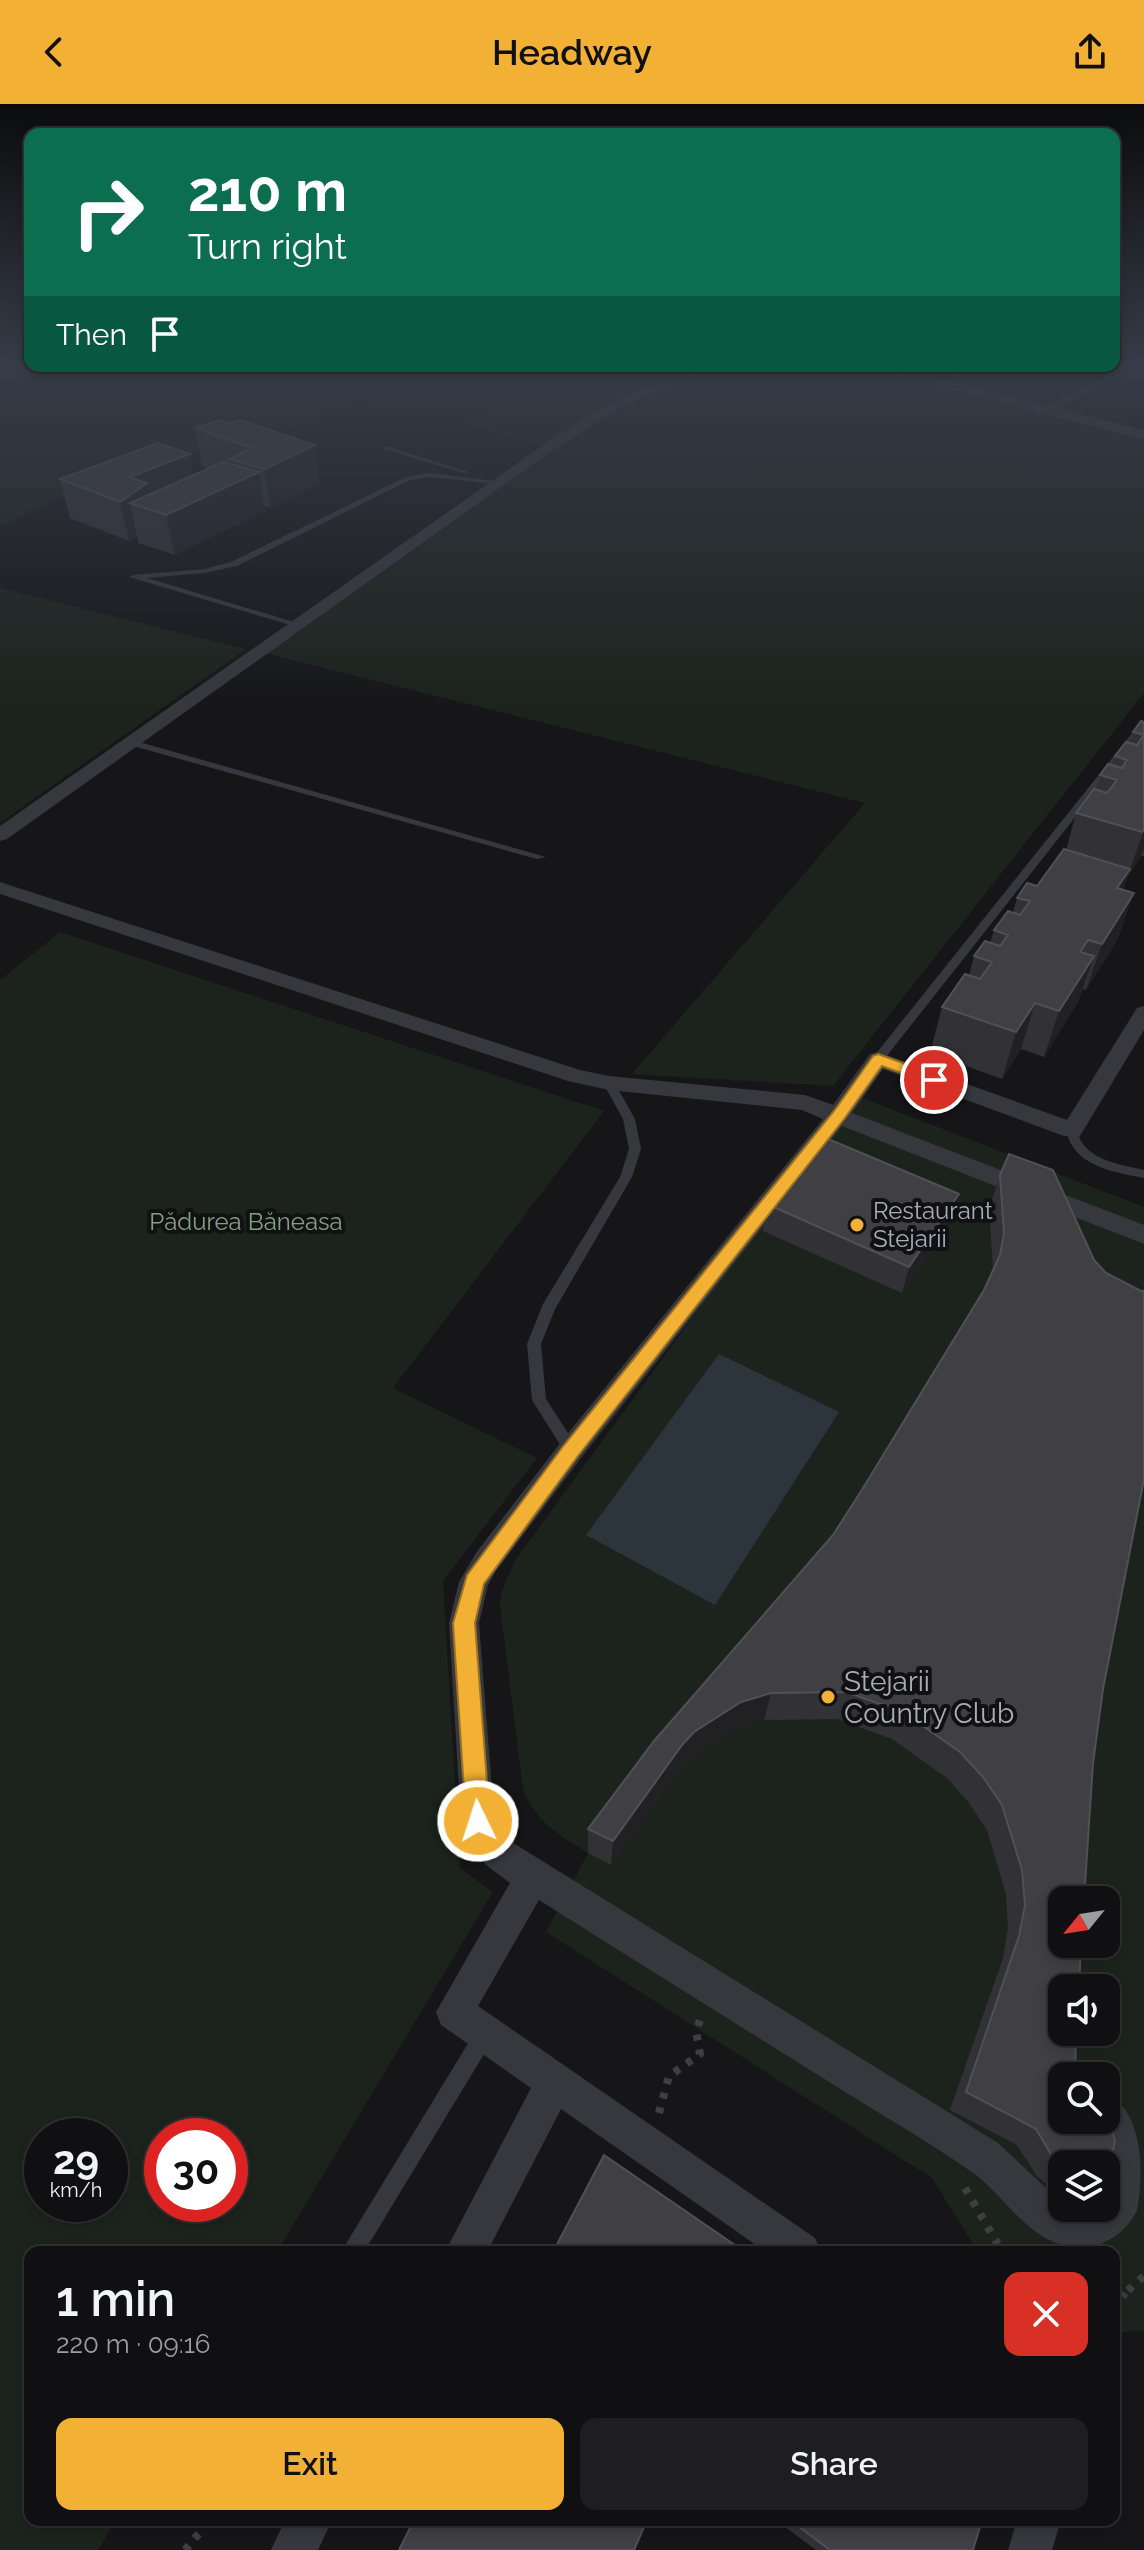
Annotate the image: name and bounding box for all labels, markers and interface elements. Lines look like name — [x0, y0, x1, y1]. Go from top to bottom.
icon: back — [32, 30, 76, 74]
icon: share — [1068, 30, 1112, 74]
text: Headway — [492, 31, 652, 73]
text: 210 m — [188, 158, 347, 224]
icon: right — [56, 160, 160, 264]
text: Turn right — [188, 225, 347, 267]
icon: arrive — [143, 312, 187, 356]
text: Then — [56, 317, 127, 352]
pin — [900, 1046, 968, 1114]
icon: arrive — [912, 1058, 956, 1102]
place label: Restaurant Stejarii — [873, 1196, 993, 1253]
park label: Pădurea Băneasa — [149, 1207, 343, 1236]
marker: Restaurant Stejarii — [848, 1216, 866, 1234]
place label: Stejarii Country Club — [844, 1665, 1014, 1730]
marker: Stejarii Country Club — [819, 1688, 837, 1706]
position arrow — [436, 1779, 520, 1863]
north arrow — [1048, 1886, 1120, 1958]
map controls — [1048, 1886, 1120, 2222]
button: sound — [1048, 1974, 1120, 2046]
button: search — [1048, 2062, 1120, 2134]
speed limit sign: 30 — [144, 2118, 248, 2222]
text: 29 — [53, 2136, 99, 2183]
button: layers — [1048, 2150, 1120, 2222]
text: km/h — [50, 2178, 102, 2202]
text: 1 min — [56, 2271, 175, 2327]
button: close — [1004, 2272, 1088, 2356]
text: 220 m · 09:16 — [56, 2329, 211, 2359]
button: Exit — [56, 2418, 564, 2510]
button: Share — [580, 2418, 1088, 2510]

